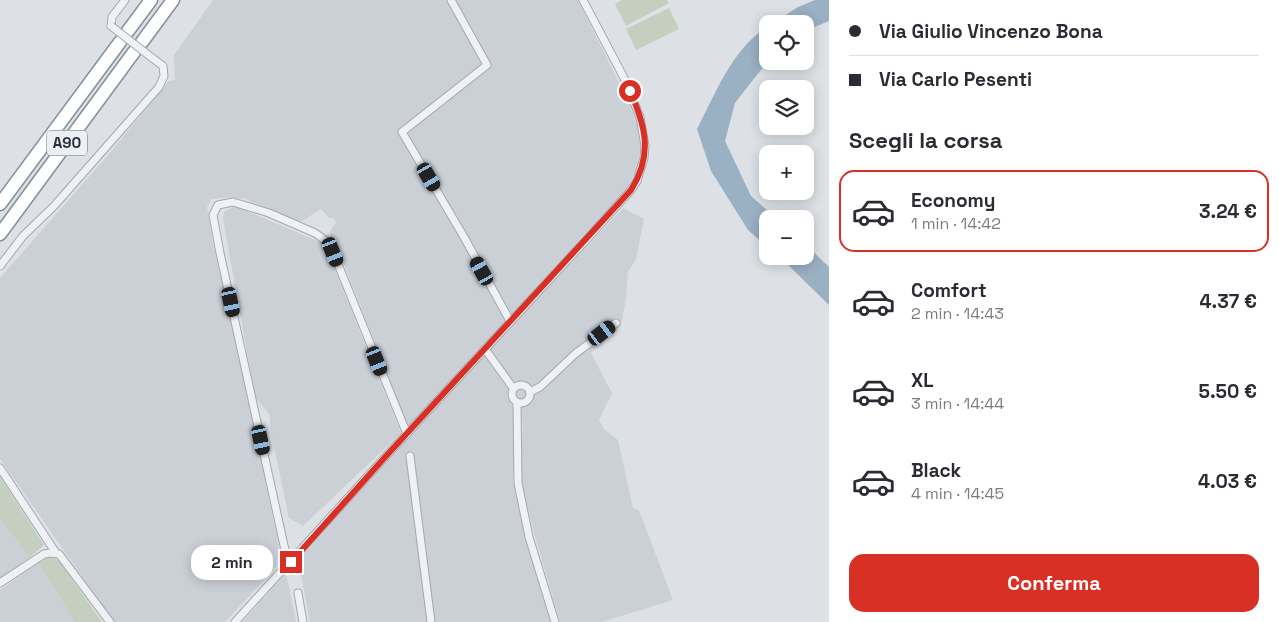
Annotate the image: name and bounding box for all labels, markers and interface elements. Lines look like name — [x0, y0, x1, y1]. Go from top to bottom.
map controls — [759, 15, 814, 265]
button: locate — [759, 15, 814, 70]
text: Via Giulio Vincenzo Bona — [879, 19, 1103, 44]
text: Via Carlo Pesenti — [879, 67, 1032, 92]
route start — [619, 80, 641, 102]
button: layers — [759, 80, 814, 135]
text: Scegli la corsa — [849, 126, 1002, 154]
road number: A90 — [47, 130, 87, 156]
button: + — [759, 145, 814, 200]
car — [415, 160, 442, 194]
text: Economy — [911, 188, 995, 213]
icon: car — [851, 189, 896, 234]
text: 3.24 € — [1199, 199, 1257, 224]
button: − — [759, 210, 814, 265]
text: 1 min · 14:42 — [911, 213, 1001, 234]
car — [320, 235, 345, 269]
car — [468, 254, 495, 288]
text: Comfort — [911, 278, 987, 303]
icon: car — [851, 279, 896, 324]
car — [220, 286, 241, 318]
text: 4.37 € — [1199, 289, 1257, 314]
text: 2 min · 14:43 — [911, 303, 1004, 324]
car — [585, 318, 618, 348]
car — [364, 344, 389, 378]
text: XL — [911, 368, 934, 393]
icon: car — [851, 369, 896, 414]
text: 5.50 € — [1199, 379, 1257, 404]
text: 3 min · 14:44 — [911, 393, 1004, 414]
car — [250, 424, 271, 456]
text: Black — [911, 458, 961, 483]
icon: car — [851, 459, 896, 504]
text: 4.03 € — [1198, 469, 1257, 494]
text: 4 min · 14:45 — [911, 483, 1004, 504]
callout: 2 min — [191, 544, 274, 580]
route end — [280, 551, 302, 573]
text: 2 min — [211, 552, 253, 573]
button: Conferma — [849, 554, 1259, 612]

